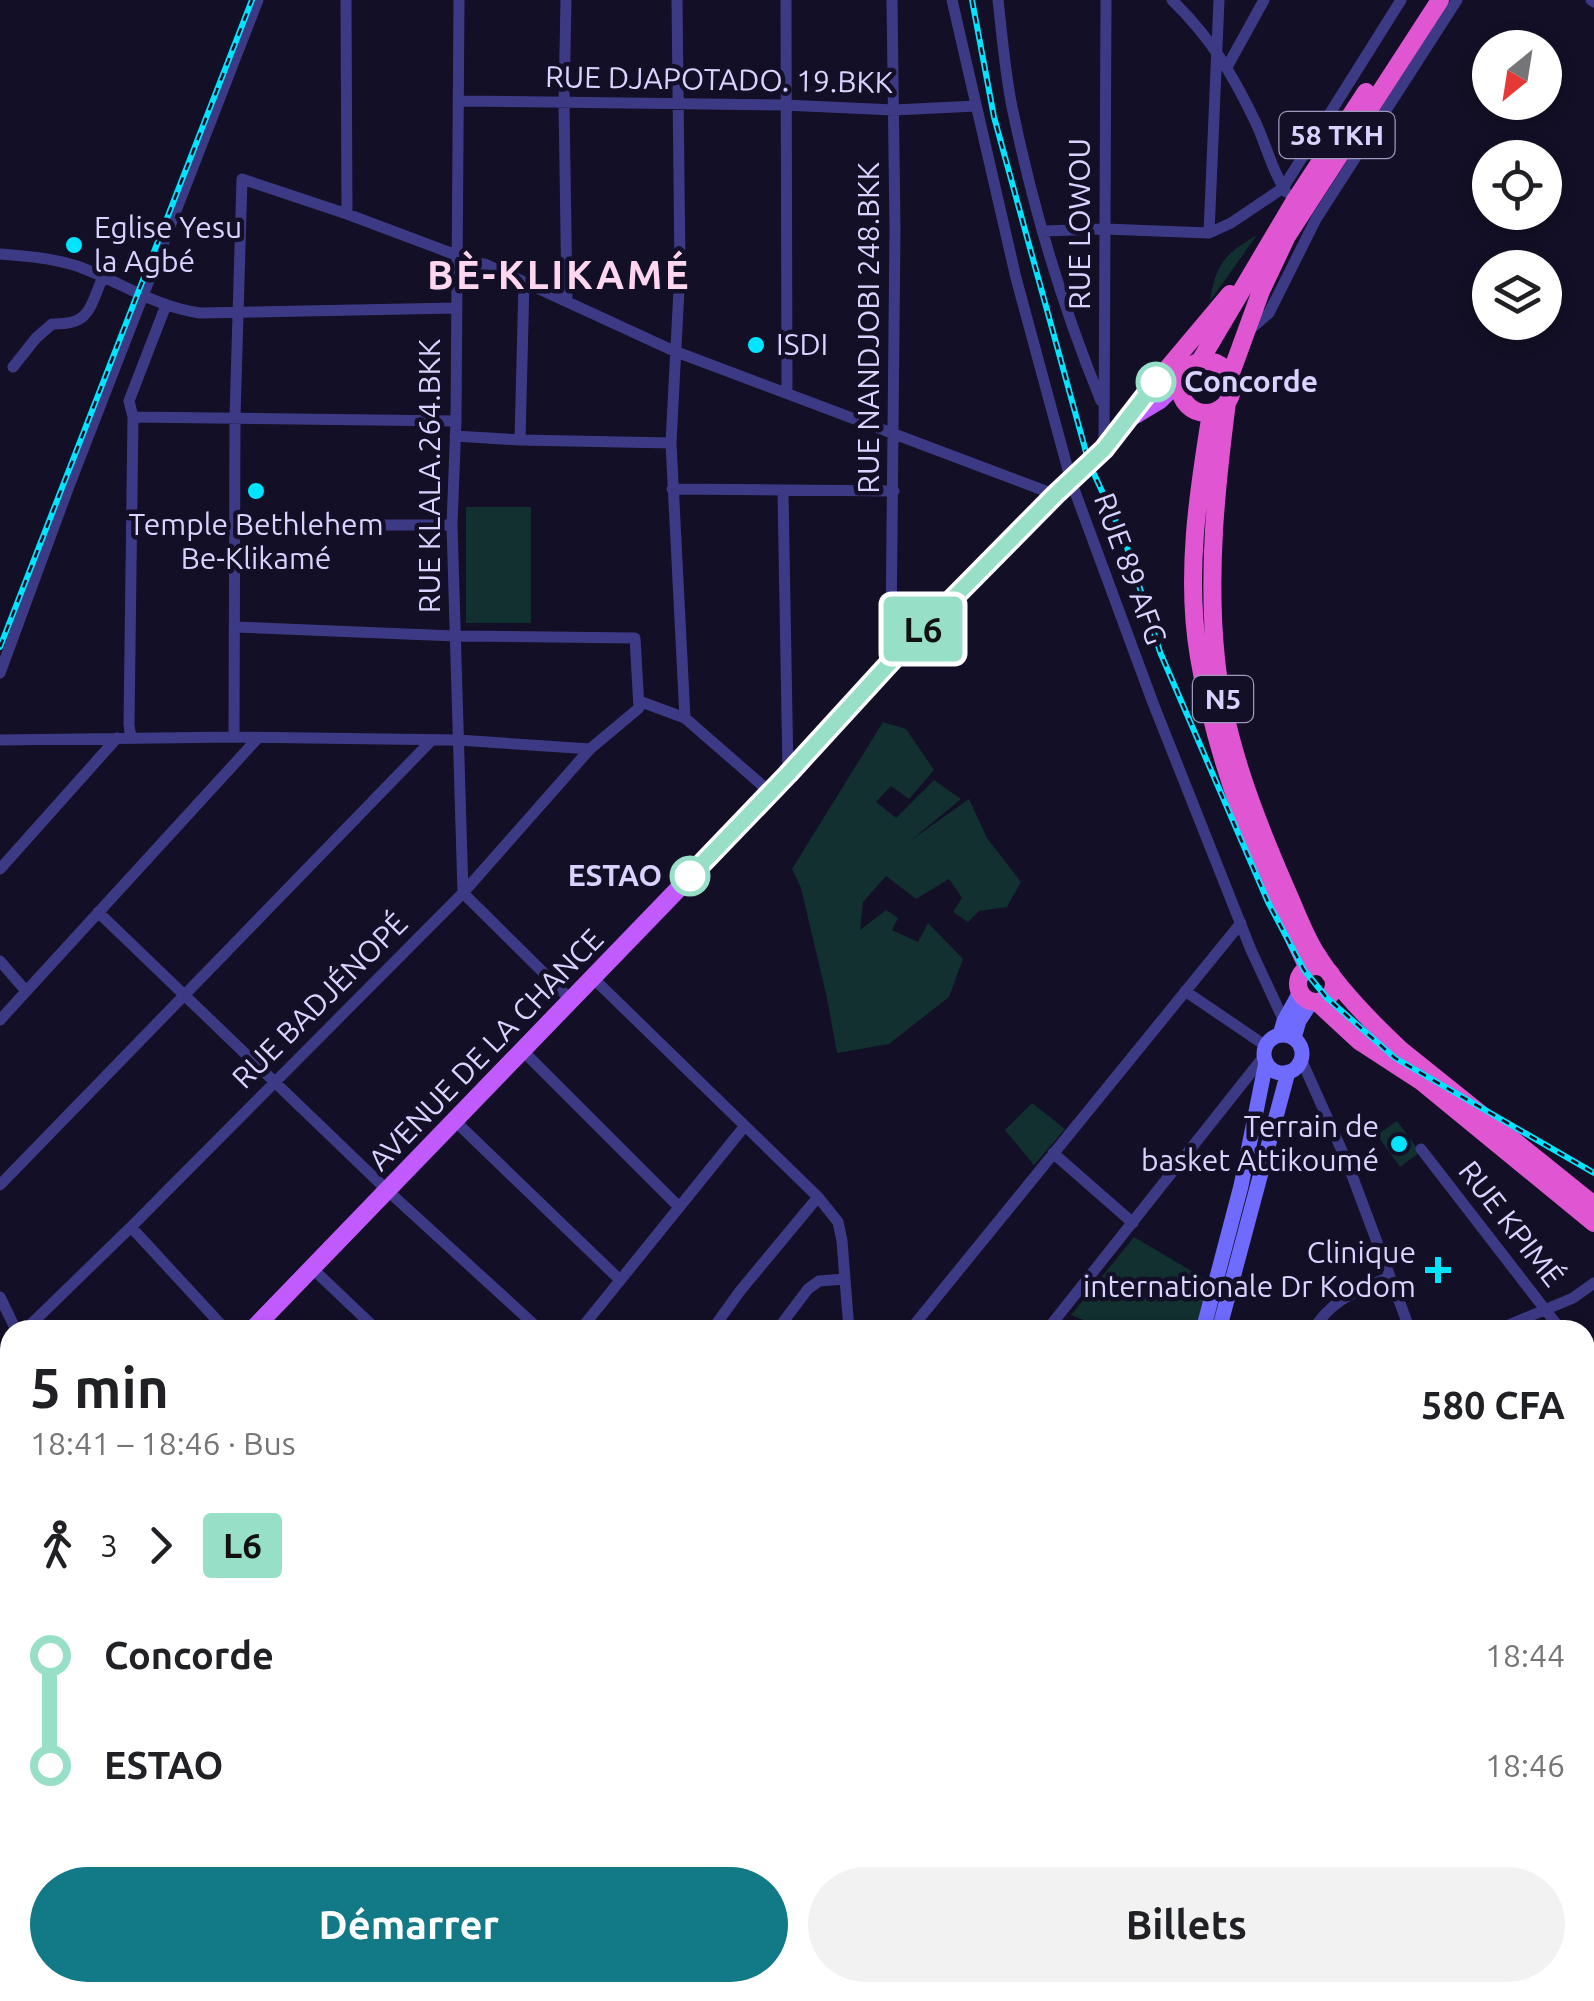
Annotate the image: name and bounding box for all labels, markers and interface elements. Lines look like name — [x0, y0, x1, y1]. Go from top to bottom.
north arrow — [1472, 30, 1562, 120]
map controls — [1472, 30, 1562, 340]
street label: RUE DJAPOTADO. 19.BKK — [545, 59, 893, 99]
road number: 58 TKH — [1280, 112, 1394, 158]
street label: RUE LOWOU — [1062, 138, 1096, 310]
button: locate — [1472, 140, 1562, 230]
street label: RUE NANDJOBI 248.BKK — [851, 162, 885, 494]
place label: Eglise Yesu la Agbé — [94, 210, 242, 278]
marker: Eglise Yesu la Agbé — [63, 234, 85, 256]
district label: BÈ-KLIKAMÉ — [427, 250, 691, 297]
button: layers — [1472, 250, 1562, 340]
place label: ISDI — [776, 327, 828, 361]
marker: ISDI — [745, 334, 767, 356]
street label: RUE KLALA.264.BKK — [412, 339, 446, 613]
marker: Concorde — [1137, 363, 1175, 401]
place label: Concorde — [1184, 364, 1318, 398]
marker: Temple Bethlehem Be-Klikamé — [245, 480, 267, 502]
street label: RUE 89 AFG — [1088, 488, 1174, 649]
place label: Temple Bethlehem Be-Klikamé — [128, 507, 384, 575]
line badge: L6 — [878, 596, 968, 662]
text: L6 — [904, 609, 943, 649]
road number: N5 — [1193, 676, 1253, 722]
marker: ESTAO — [671, 857, 709, 895]
place label: ESTAO — [568, 858, 662, 892]
street label: RUE BADJÉNOPÉ — [224, 905, 414, 1095]
street label: AVENUE DE LA CHANCE — [361, 922, 609, 1177]
place label: Terrain de basket Attikoumé — [1141, 1109, 1379, 1177]
marker: Terrain de basket Attikoumé — [1388, 1133, 1410, 1155]
street label: RUE KPIMÉ — [1452, 1153, 1572, 1293]
place label: Clinique internationale Dr Kodom — [1083, 1235, 1416, 1303]
marker: Clinique internationale Dr Kodom — [1425, 1257, 1451, 1283]
text: 5 min — [30, 1357, 169, 1418]
text: 580 CFA — [1421, 1384, 1565, 1426]
text: 18:41 – 18:46 · Bus — [30, 1425, 296, 1461]
icon: walk — [30, 1518, 85, 1573]
icon: forward — [133, 1518, 188, 1573]
text: L6 — [223, 1525, 262, 1565]
text: 3 — [100, 1527, 118, 1563]
text: Concorde — [104, 1634, 274, 1676]
text: 18:44 — [1485, 1637, 1565, 1673]
text: ESTAO — [104, 1744, 223, 1786]
text: 18:46 — [1485, 1747, 1565, 1783]
button: Démarrer — [30, 1867, 788, 1982]
button: Billets — [808, 1867, 1565, 1982]

